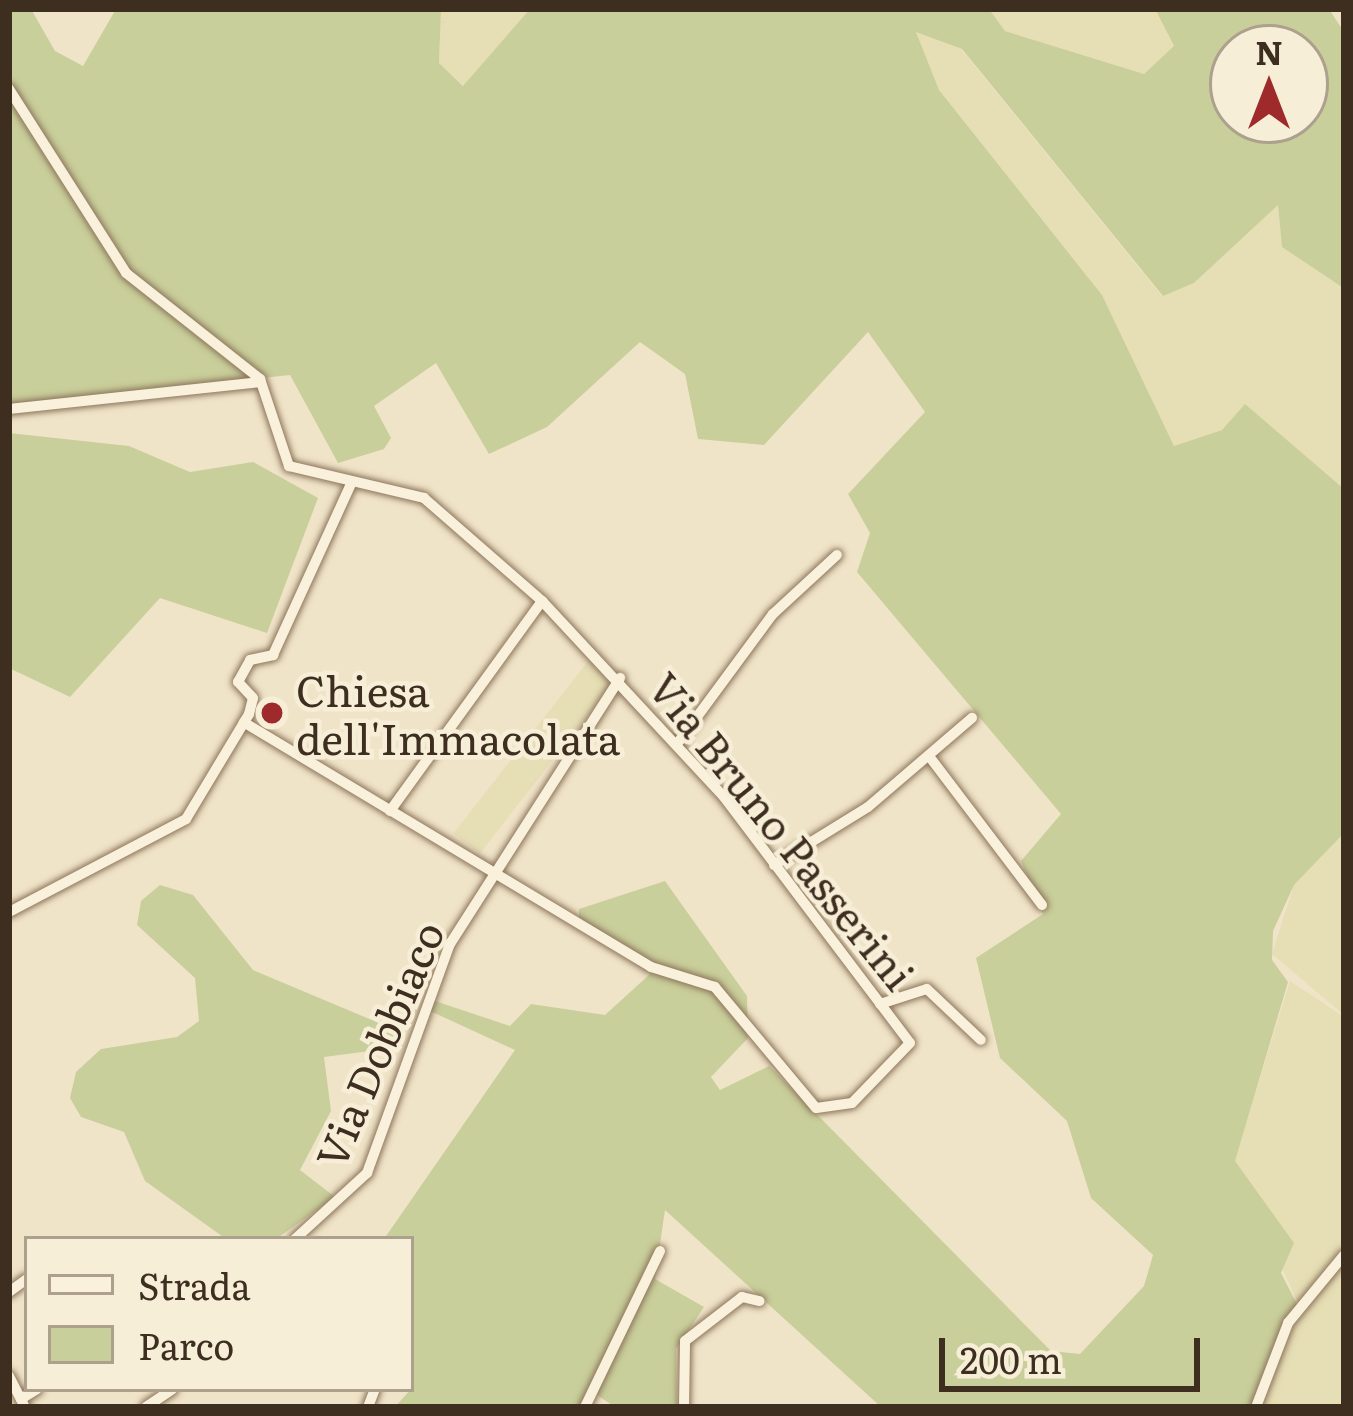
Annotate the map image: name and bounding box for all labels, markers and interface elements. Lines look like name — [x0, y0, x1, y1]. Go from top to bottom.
north arrow — [1209, 24, 1329, 144]
text: N — [1255, 26, 1283, 75]
street label: Via Bruno Passerini — [640, 662, 926, 998]
place label: Chiesa dell'Immacolata — [296, 664, 620, 762]
marker: Chiesa dell'Immacolata — [259, 700, 285, 726]
street label: Via Dobbiaco — [304, 913, 452, 1175]
legend — [24, 1236, 414, 1392]
text: Strada — [138, 1258, 251, 1311]
scale bar — [945, 1314, 1206, 1388]
text: Parco — [138, 1318, 234, 1371]
text: 200 m — [960, 1332, 1062, 1385]

